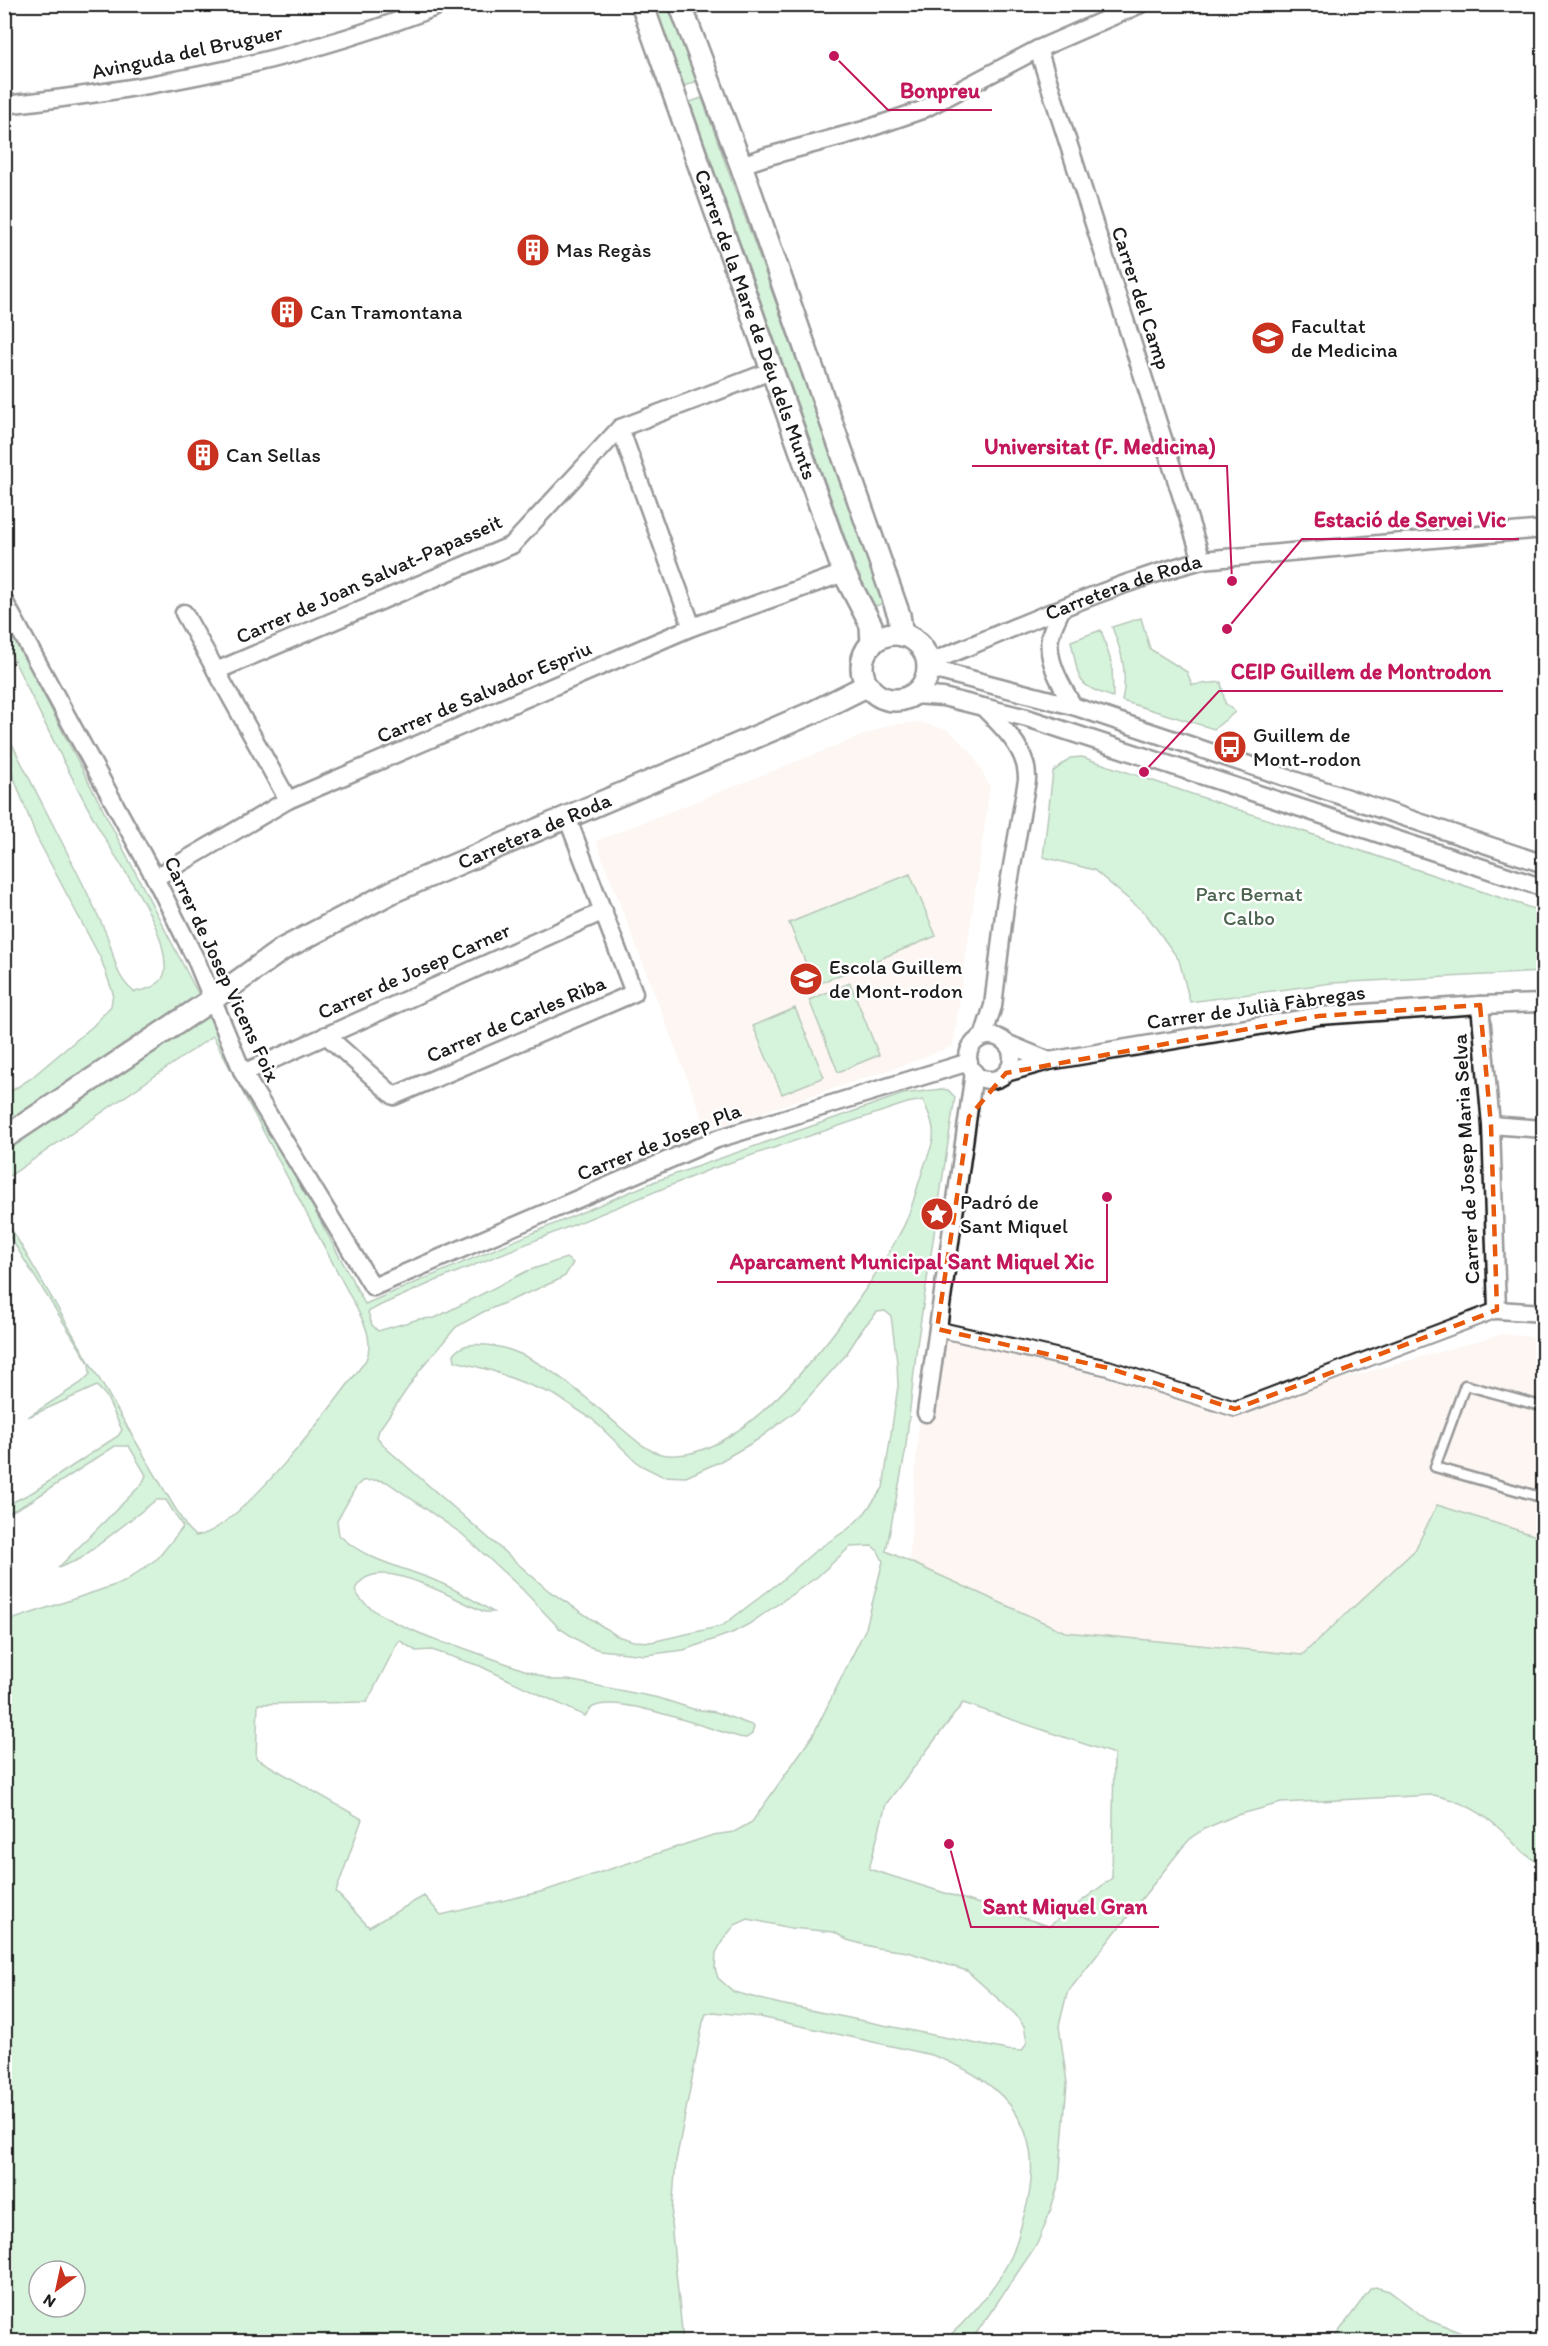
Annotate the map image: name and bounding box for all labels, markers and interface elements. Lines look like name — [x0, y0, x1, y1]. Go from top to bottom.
street label: Avinguda del Bruguer — [89, 19, 285, 84]
callout: Bonpreu — [888, 70, 992, 110]
text: Bonpreu — [900, 77, 981, 104]
street label: Carrer de la Mare de Déu dels Munts — [690, 166, 823, 483]
street label: Carrer del Camp — [1107, 223, 1176, 373]
building icon: Mas Regàs — [515, 232, 551, 268]
place label: Mas Regàs — [556, 237, 652, 262]
building icon: Can Tramontana — [269, 294, 305, 330]
place label: Can Tramontana — [310, 299, 462, 324]
place label: Facultat de Medicina — [1291, 313, 1398, 362]
school or university icon: Facultat de Medicina — [1250, 320, 1286, 356]
callout: Universitat (F. Medicina) — [972, 426, 1227, 466]
text: Universitat (F. Medicina) — [984, 433, 1216, 460]
building icon: Can Sellas — [185, 437, 221, 473]
place label: Can Sellas — [226, 442, 321, 467]
callout: Estació de Servei Vic — [1302, 499, 1519, 539]
text: Estació de Servei Vic — [1314, 506, 1507, 533]
street label: Carrer de Joan Salvat-Papasseit — [232, 508, 506, 649]
street label: Carretera de Roda — [1041, 548, 1205, 625]
street label: Carrer de Salvador Espriu — [373, 635, 595, 748]
callout: CEIP Guillem de Montrodon — [1219, 651, 1503, 691]
text: CEIP Guillem de Montrodon — [1231, 658, 1492, 685]
place label: Guillem de Mont-rodon — [1253, 722, 1361, 771]
bus stop icon: Guillem de Mont-rodon — [1212, 729, 1248, 765]
street label: Carretera de Roda — [454, 787, 615, 874]
street label: Carrer de Josep Vicens Foix — [159, 852, 286, 1086]
park label: Parc Bernat Calbo — [1195, 881, 1303, 930]
street label: Carrer de Josep Carner — [314, 917, 515, 1024]
place label: Escola Guillem de Mont-rodon — [829, 954, 963, 1003]
school or university icon: Escola Guillem de Mont-rodon — [788, 961, 824, 997]
street label: Carrer de Carles Riba — [422, 969, 609, 1068]
street label: Carrer de Julià Fàbregas — [1145, 979, 1367, 1034]
street label: Carrer de Josep Maria Selva — [1446, 1033, 1485, 1285]
street label: Carrer de Josep Pla — [573, 1097, 745, 1186]
place label: Padró de Sant Miquel — [960, 1189, 1068, 1238]
place icon: Padró de Sant Miquel — [919, 1196, 955, 1232]
callout: Aparcament Municipal Sant Miquel Xic — [717, 1242, 1107, 1282]
text: Aparcament Municipal Sant Miquel Xic — [729, 1248, 1095, 1275]
callout: Sant Miquel Gran — [971, 1887, 1159, 1927]
text: Sant Miquel Gran — [983, 1893, 1148, 1920]
north arrow — [27, 2259, 87, 2319]
text: N — [39, 2290, 59, 2312]

